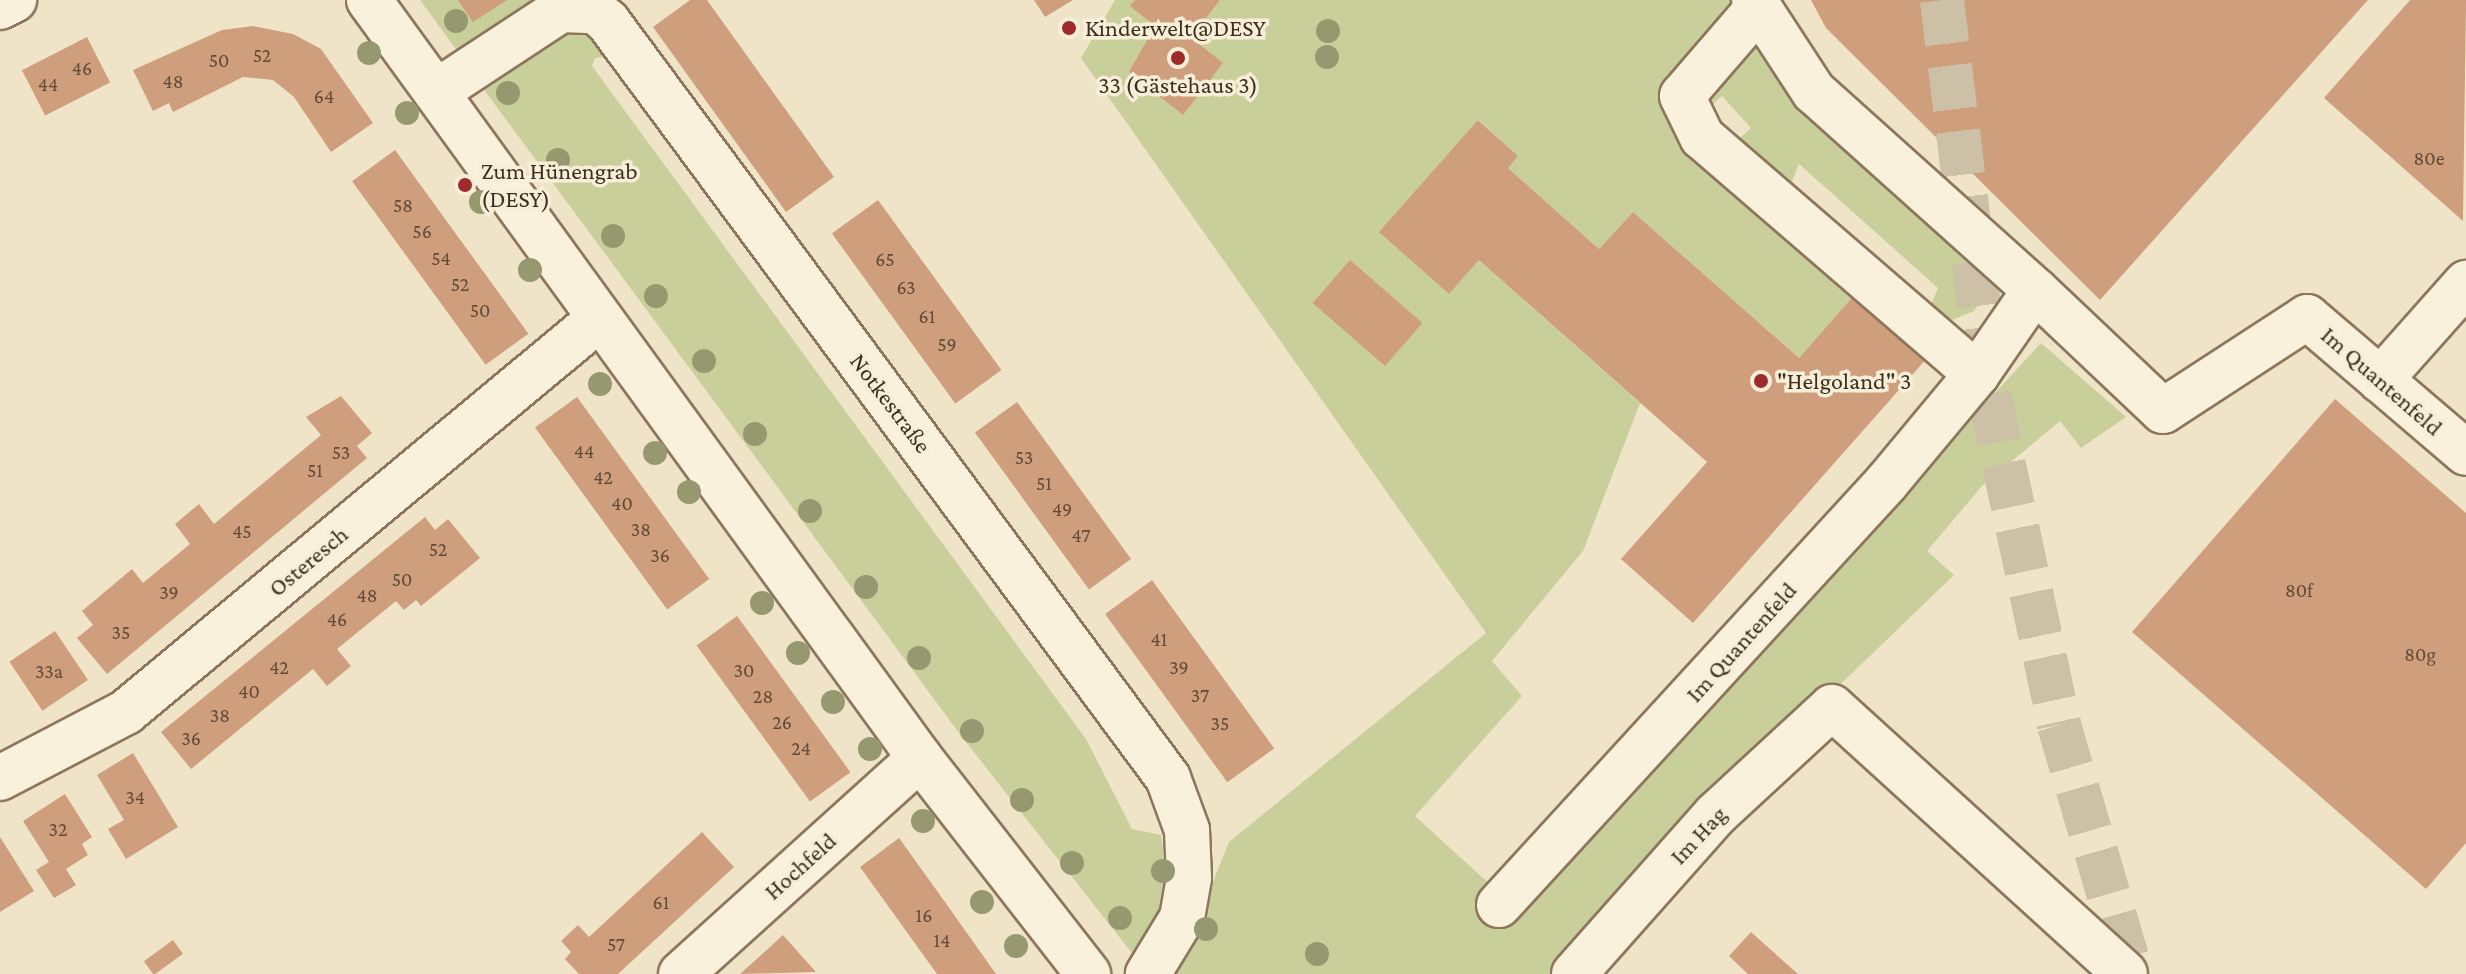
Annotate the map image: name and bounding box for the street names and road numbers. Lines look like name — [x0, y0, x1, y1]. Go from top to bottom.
street label: Im Quantenfeld — [2315, 320, 2449, 442]
street label: Notkestraße — [844, 347, 938, 459]
street label: Osteresch — [263, 520, 353, 602]
street label: Im Quantenfeld — [1680, 576, 1802, 708]
street label: Im Hag — [1664, 800, 1732, 870]
street label: Hochfeld — [758, 826, 842, 906]

